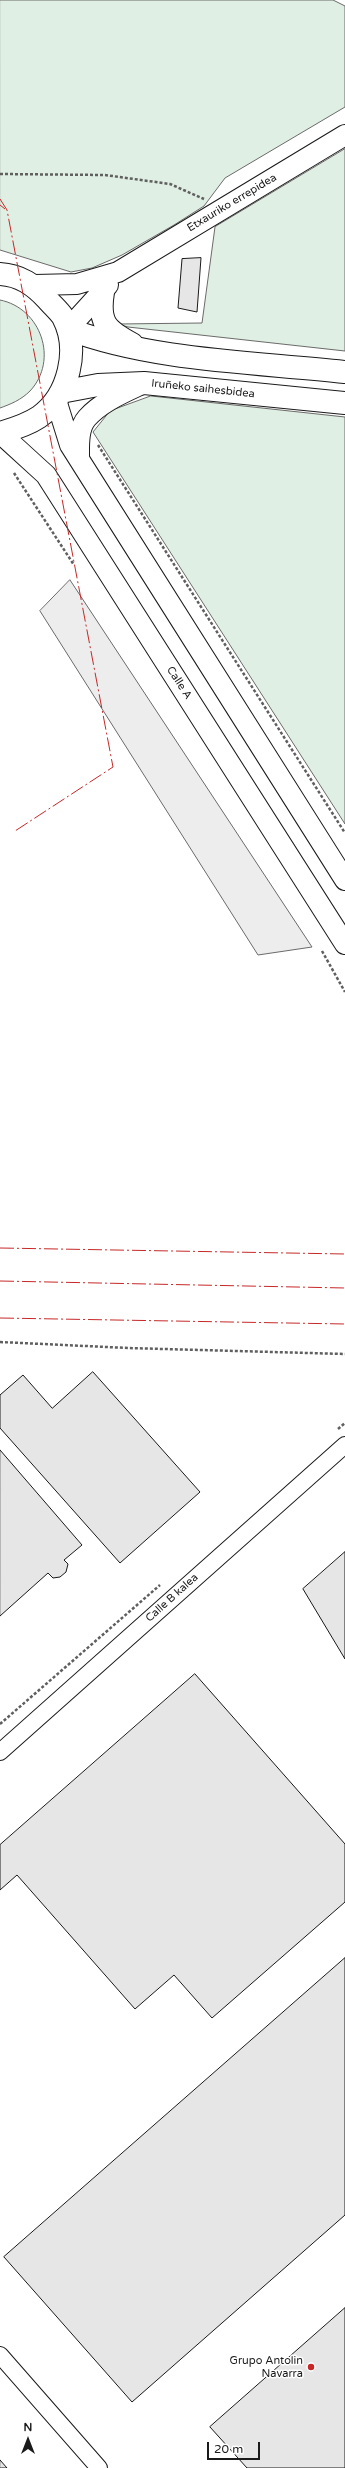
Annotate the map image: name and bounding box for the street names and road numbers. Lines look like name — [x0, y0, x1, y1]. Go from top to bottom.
street label: Etxauriko errepidea — [185, 171, 279, 235]
street label: Iruñeko saihesbidea — [151, 377, 255, 401]
street label: Calle A — [163, 664, 195, 702]
street label: Calle B kalea — [143, 1571, 201, 1625]

